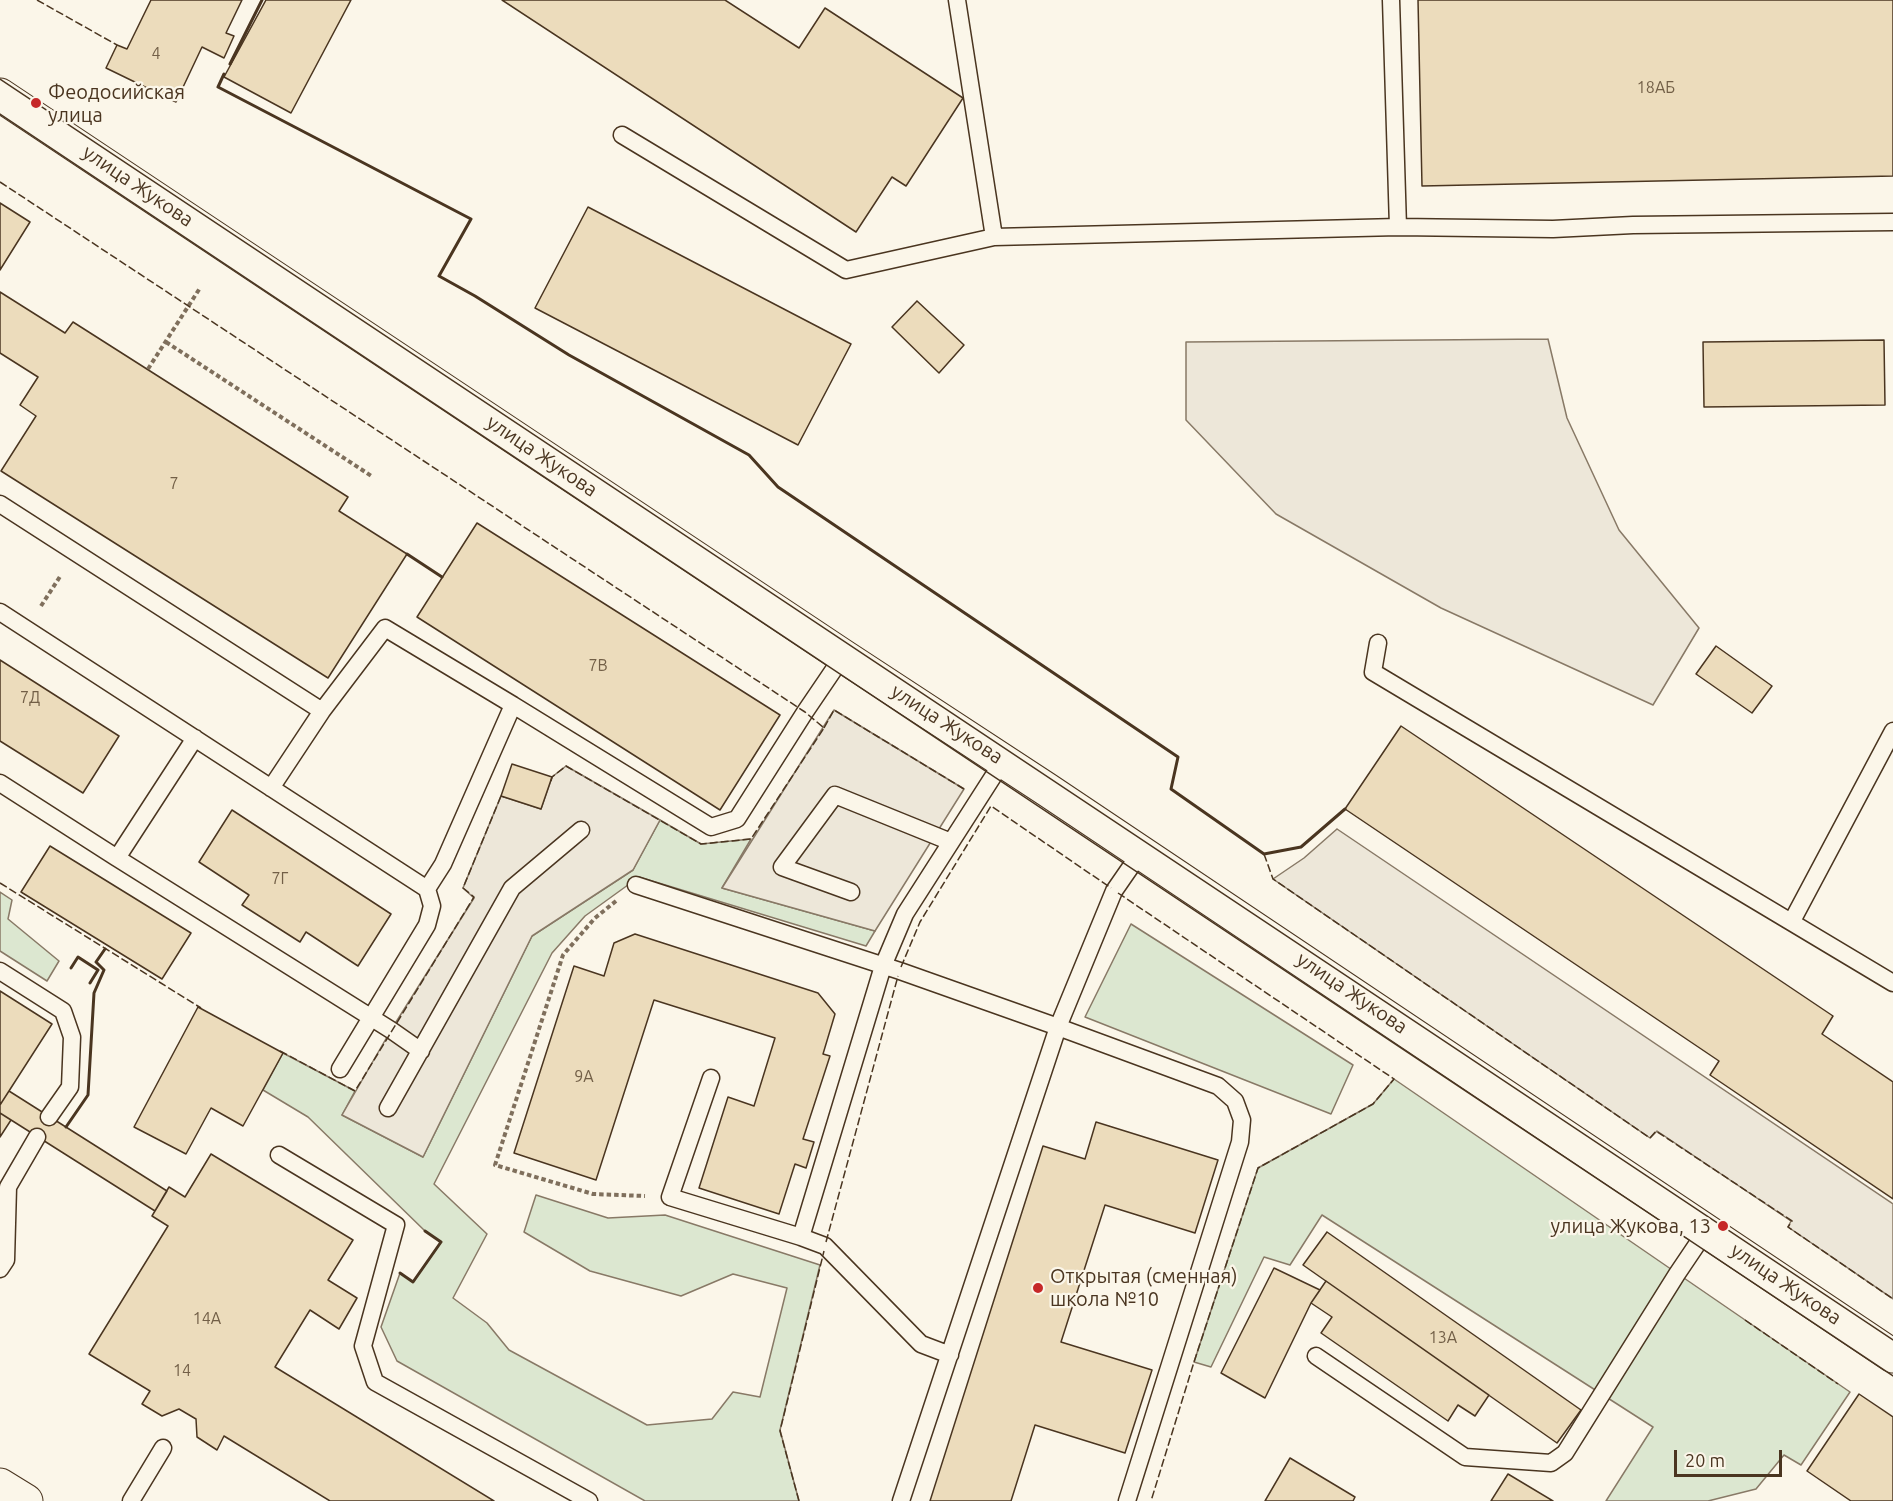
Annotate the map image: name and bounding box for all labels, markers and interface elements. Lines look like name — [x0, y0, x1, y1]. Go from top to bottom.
house number: 4 — [151, 44, 161, 64]
house number: 18АБ — [1637, 78, 1675, 98]
place label: Феодосийская улица — [48, 80, 185, 127]
marker: Феодосийская улица — [29, 96, 43, 110]
street label: улица Жукова — [78, 140, 198, 232]
street label: улица Жукова — [482, 410, 602, 502]
house number: 7 — [169, 474, 179, 494]
house number: 7В — [588, 656, 608, 676]
street label: улица Жукова — [887, 679, 1007, 769]
house number: 7Д — [20, 688, 40, 708]
house number: 7Г — [272, 869, 288, 889]
street label: улица Жукова — [1292, 947, 1412, 1039]
house number: 9А — [574, 1067, 594, 1087]
place label: улица Жукова, 13 — [1550, 1214, 1711, 1238]
marker: улица Жукова, 13 — [1716, 1219, 1730, 1233]
street label: улица Жукова — [1726, 1238, 1846, 1330]
place label: Открытая (сменная) школа №10 — [1050, 1264, 1238, 1311]
marker: Открытая (сменная) школа №10 — [1031, 1281, 1045, 1295]
house number: 14А — [193, 1309, 221, 1329]
house number: 13А — [1429, 1328, 1457, 1348]
house number: 14 — [173, 1361, 191, 1381]
scale bar — [1677, 1438, 1785, 1476]
text: 20 m — [1685, 1450, 1725, 1470]

